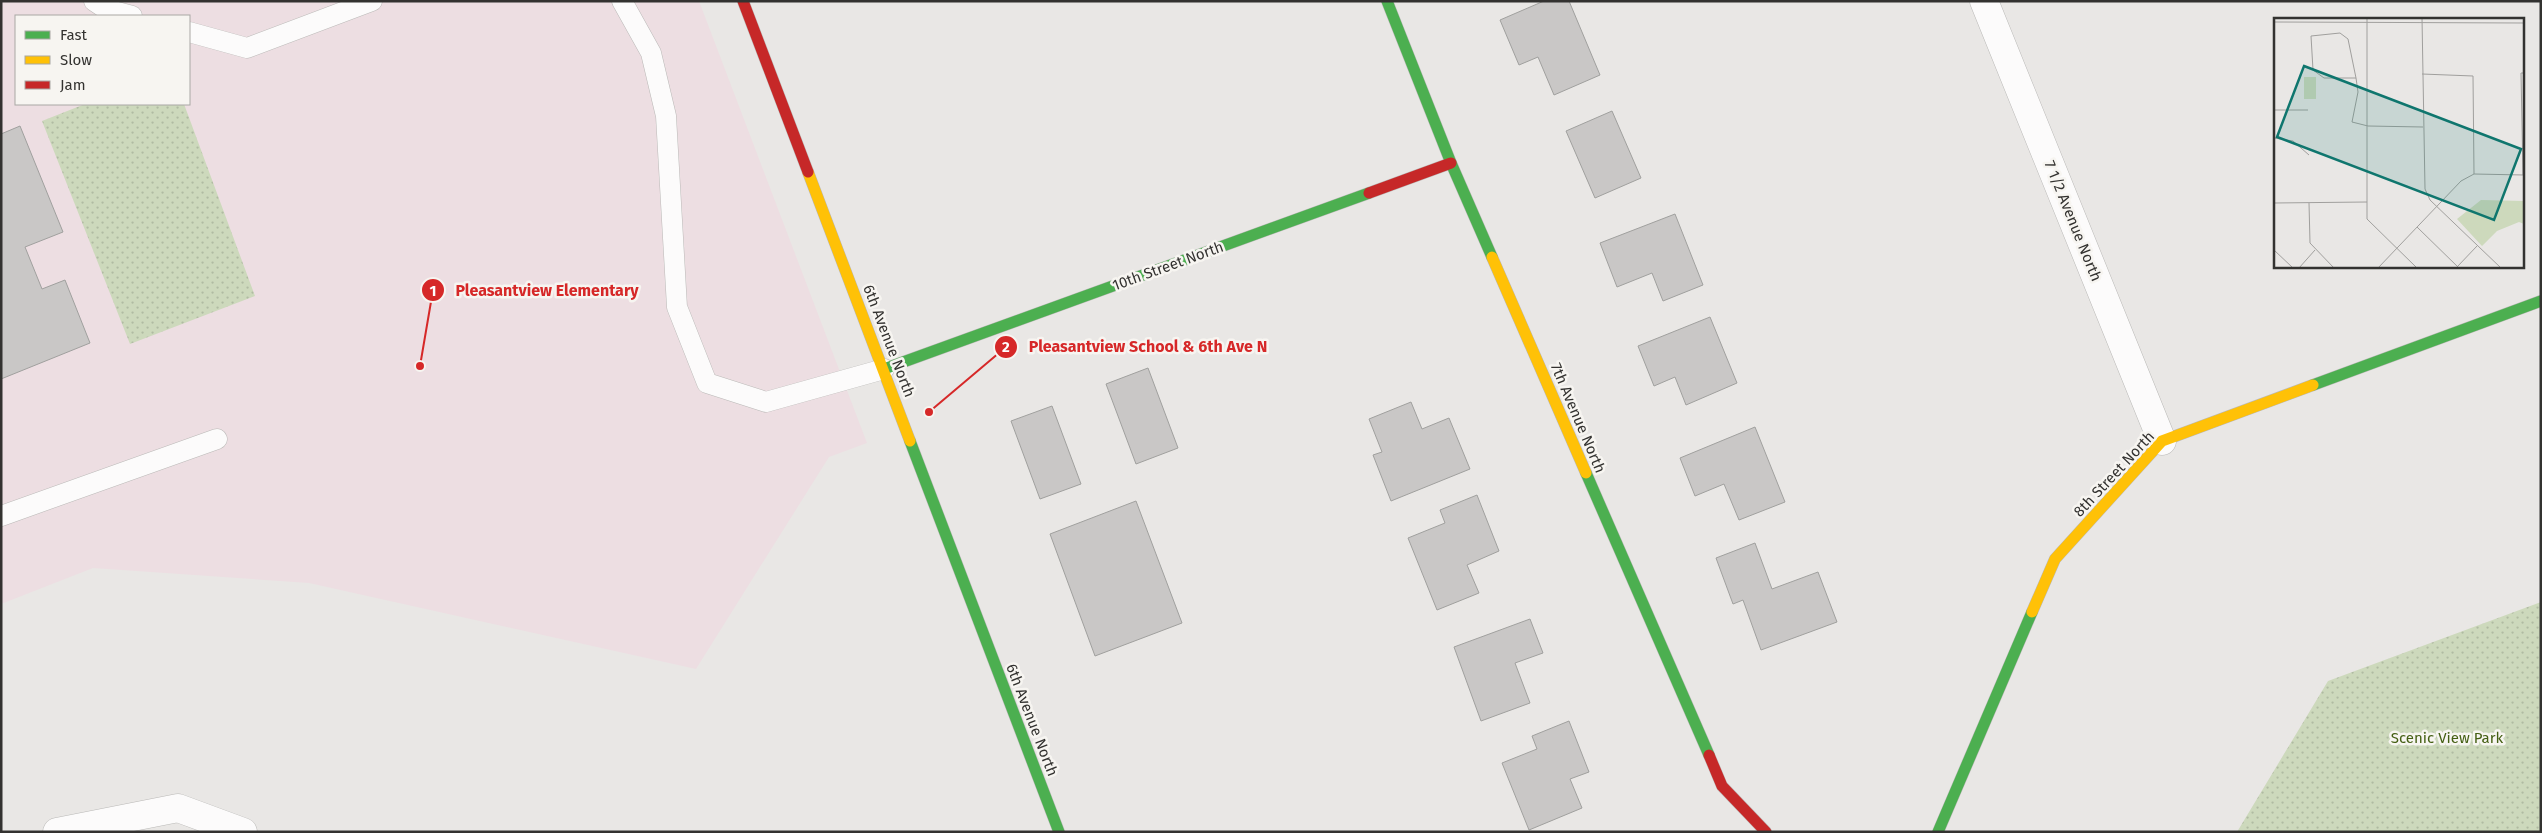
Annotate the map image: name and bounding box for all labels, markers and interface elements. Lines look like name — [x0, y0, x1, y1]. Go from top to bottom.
legend — [15, 15, 190, 105]
inset map — [2274, 18, 2524, 268]
text: Fast — [60, 26, 87, 44]
text: Slow — [60, 51, 92, 69]
text: Jam — [60, 76, 86, 94]
street label: 7 1/2 Avenue North — [2041, 158, 2105, 284]
street label: 10th Street North — [1110, 238, 1226, 294]
callout: Pleasantview Elementary — [420, 275, 648, 306]
text: Pleasantview Elementary — [455, 281, 639, 300]
text: 1 — [430, 282, 436, 300]
street label: 6th Avenue North — [859, 282, 919, 400]
callout: Pleasantview School & 6th Ave N — [993, 331, 1277, 362]
text: Pleasantview School & 6th Ave N — [1029, 337, 1267, 356]
text: 2 — [1002, 338, 1010, 356]
street label: 7th Avenue North — [1547, 360, 1609, 476]
street label: 8th Street North — [2070, 428, 2158, 520]
street label: 6th Avenue North — [1002, 661, 1062, 779]
park label: Scenic View Park — [2391, 729, 2504, 747]

